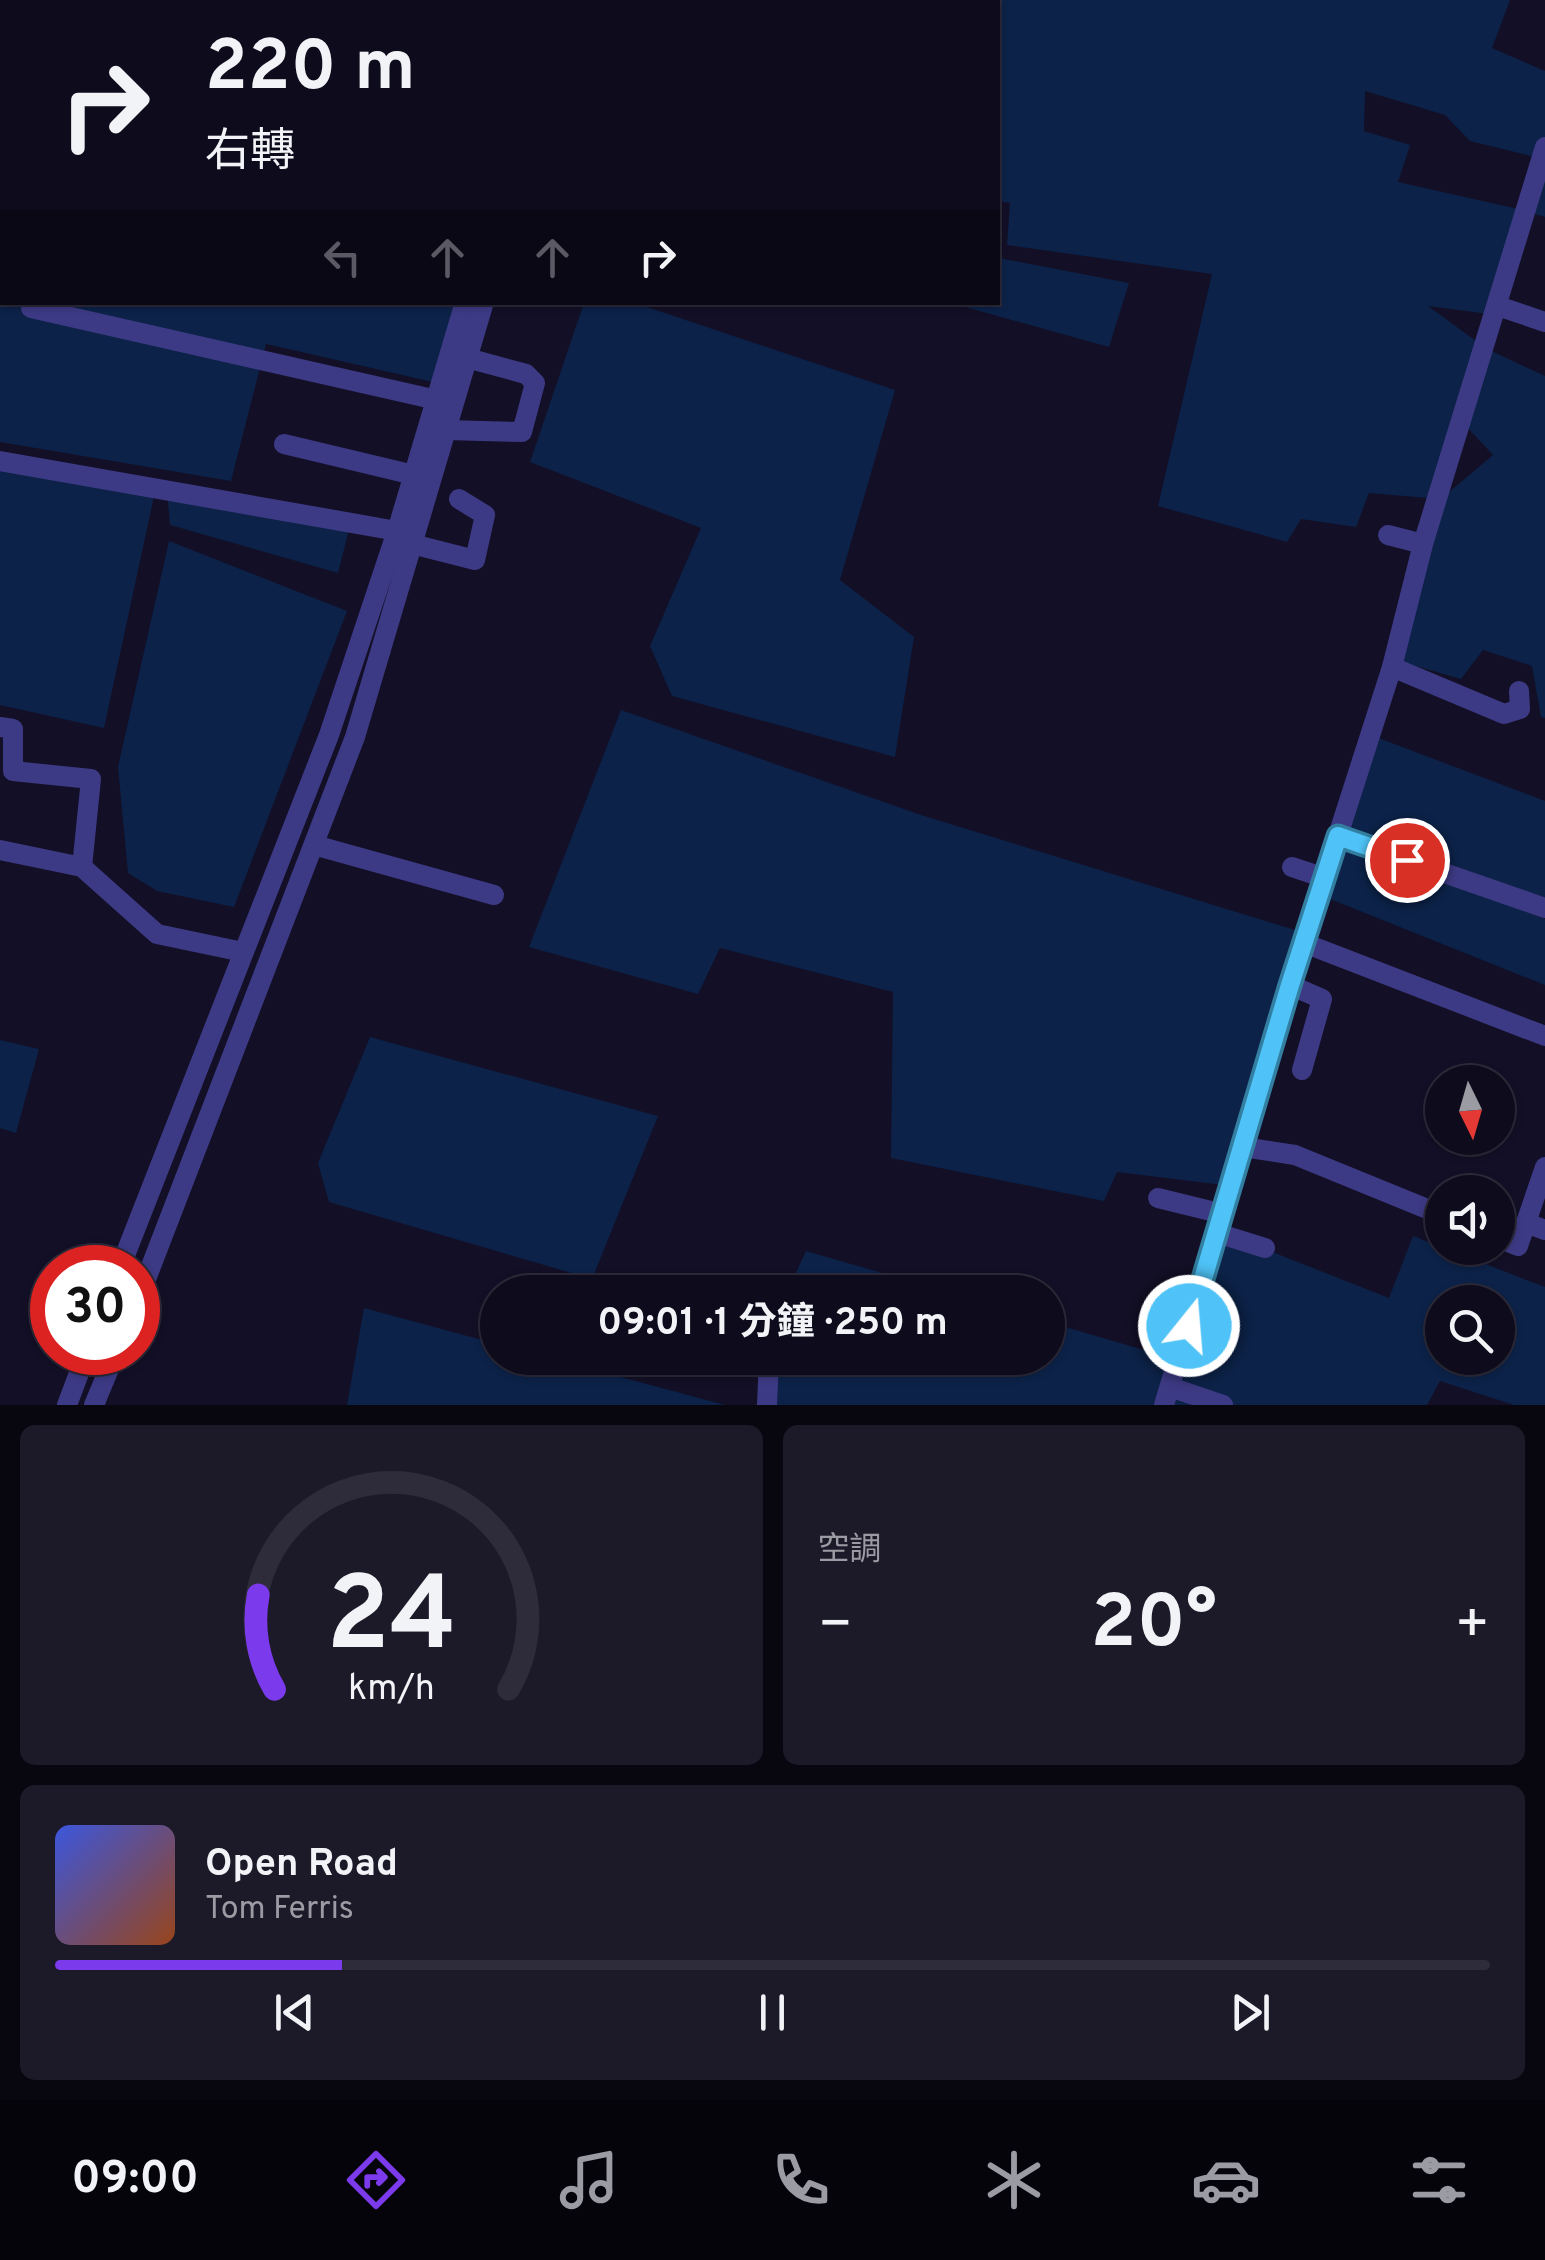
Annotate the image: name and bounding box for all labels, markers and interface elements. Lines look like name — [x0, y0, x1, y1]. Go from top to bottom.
text: 220 m — [205, 26, 415, 115]
icon: right — [40, 40, 170, 170]
text: 右轉 — [205, 125, 295, 182]
icon: left — [315, 230, 370, 285]
icon: ahead — [420, 230, 475, 285]
icon: ahead — [525, 230, 580, 285]
icon: right — [630, 230, 685, 285]
pin — [1365, 818, 1450, 903]
icon: arrive — [1380, 833, 1435, 888]
north arrow — [1425, 1065, 1515, 1155]
map controls — [1425, 1065, 1515, 1375]
button: sound — [1425, 1175, 1515, 1265]
speed limit sign: 30 — [30, 1245, 160, 1375]
position arrow — [1137, 1274, 1241, 1378]
button: search — [1425, 1285, 1515, 1375]
text: 09:01 · 1 分鐘 · 250 m — [597, 1300, 948, 1349]
text: 空調 — [818, 1531, 882, 1571]
text: 24 — [326, 1555, 456, 1687]
text: 20° — [1091, 1579, 1217, 1674]
text: − — [818, 1592, 853, 1662]
text: + — [1455, 1592, 1490, 1662]
text: km/h — [348, 1667, 435, 1713]
text: Open Road — [205, 1841, 398, 1890]
text: Tom Ferris — [205, 1890, 354, 1930]
icon: previous — [267, 1985, 322, 2040]
icon: pause — [745, 1985, 800, 2040]
icon: next — [1223, 1985, 1278, 2040]
icon: directions — [341, 2145, 411, 2215]
icon: music — [554, 2145, 624, 2215]
icon: phone — [766, 2145, 836, 2215]
icon: climate — [979, 2145, 1049, 2215]
icon: car — [1191, 2145, 1261, 2215]
icon: filters — [1404, 2145, 1474, 2215]
text: 09:00 — [71, 2152, 199, 2209]

